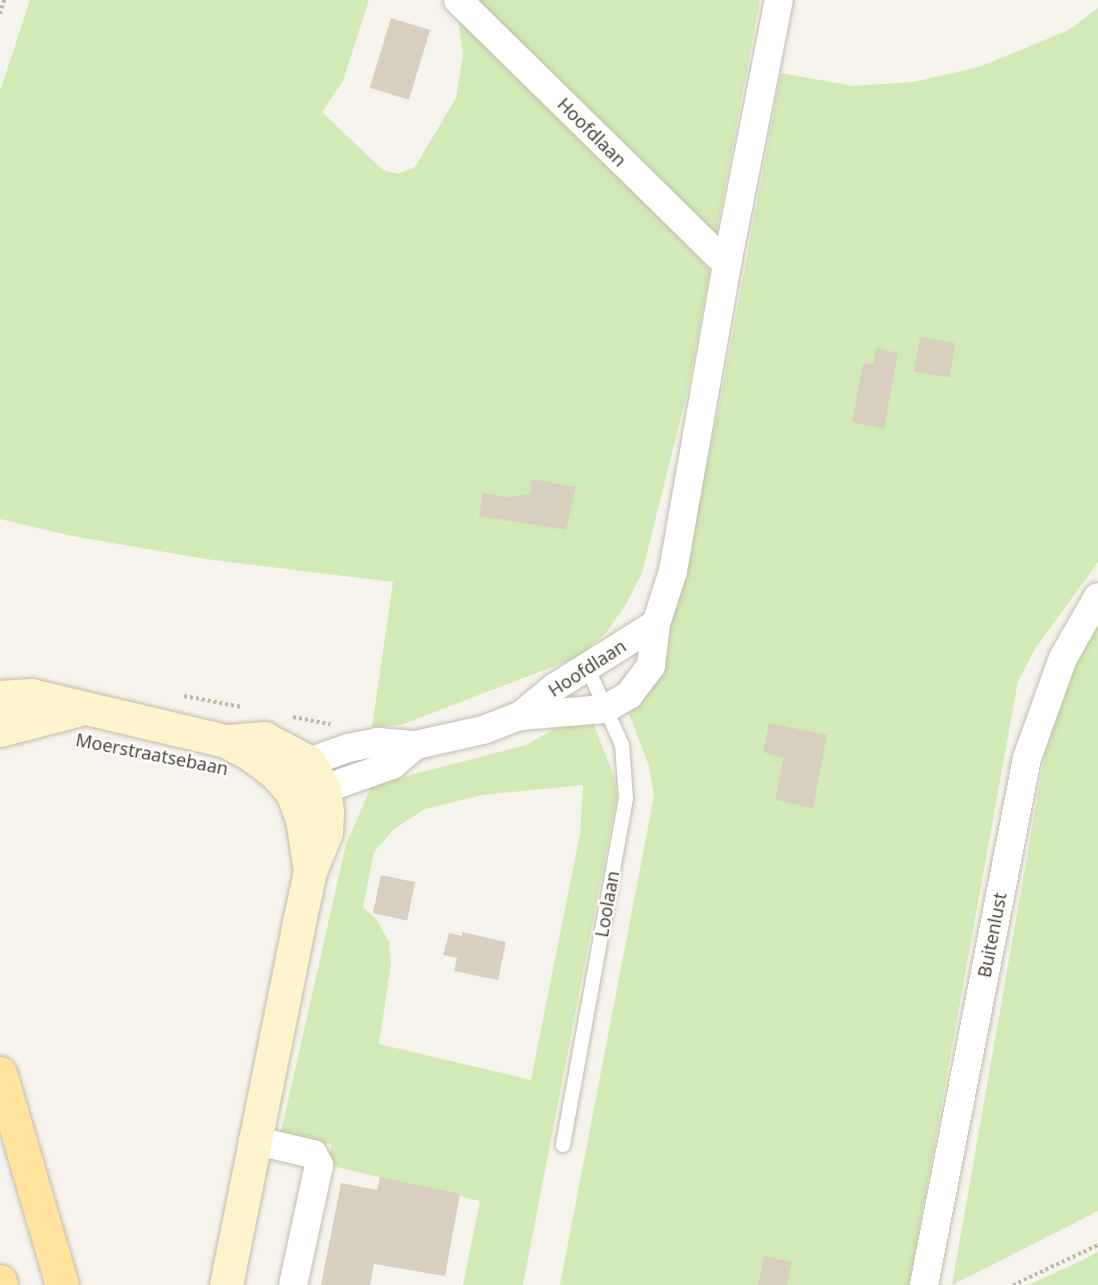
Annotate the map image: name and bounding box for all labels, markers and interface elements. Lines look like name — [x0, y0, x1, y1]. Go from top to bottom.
street label: Hoofdlaan — [553, 93, 631, 171]
street label: Hoofdlaan — [544, 635, 630, 701]
street label: Moerstraatsebaan — [74, 729, 230, 779]
street label: Loolaan — [591, 869, 623, 939]
street label: Buitenlust — [973, 891, 1011, 979]

